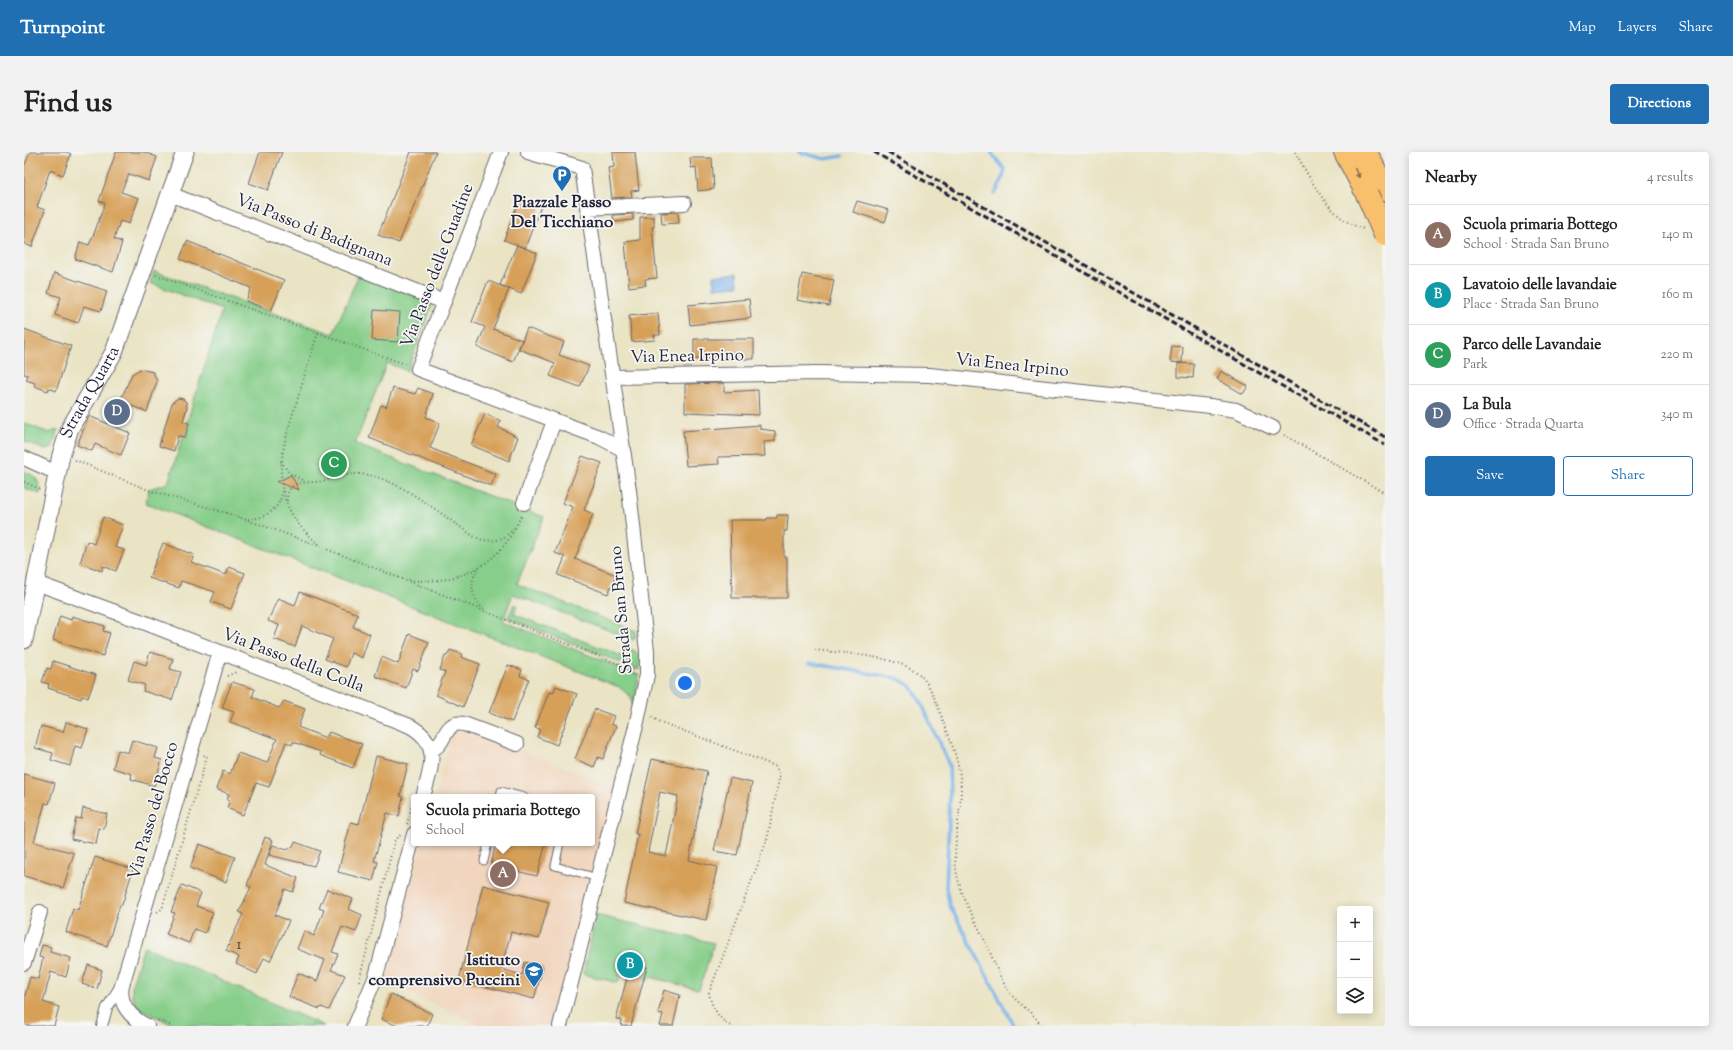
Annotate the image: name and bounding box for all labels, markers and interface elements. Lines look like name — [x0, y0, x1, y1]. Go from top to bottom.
text: Turnpoint — [20, 15, 105, 42]
text: Map — [1569, 18, 1596, 38]
text: Layers — [1618, 18, 1656, 38]
text: Share — [1678, 18, 1713, 38]
text: Find us — [24, 84, 112, 124]
button: Directions — [1610, 84, 1709, 124]
parking icon: Piazzale Passo Del Ticchiano — [551, 164, 573, 192]
text: Nearby — [1425, 166, 1477, 190]
one-way arrow — [1353, 167, 1360, 179]
text: 4 results — [1647, 169, 1693, 187]
street label: Via Passo delle Guadine — [396, 180, 480, 352]
street label: Via Passo di Badignana — [232, 189, 396, 274]
place label: Piazzale Passo Del Ticchiano — [511, 191, 613, 235]
text: Scuola primaria Bottego — [1463, 215, 1617, 236]
text: A — [1433, 226, 1443, 244]
text: 140 m — [1662, 226, 1693, 244]
text: School · Strada San Bruno — [1463, 236, 1609, 254]
text: Lavatoio delle lavandaie — [1463, 275, 1617, 296]
text: B — [1434, 286, 1442, 304]
text: 160 m — [1662, 286, 1693, 304]
text: Place · Strada San Bruno — [1463, 296, 1599, 314]
text: Parco delle Lavandaie — [1463, 335, 1601, 356]
street label: Strada Quarta — [55, 344, 127, 442]
street label: Via Enea Irpino — [630, 344, 744, 370]
text: C — [1433, 346, 1443, 364]
text: 220 m — [1660, 346, 1693, 364]
street label: Via Enea Irpino — [954, 348, 1070, 384]
text: Park — [1463, 356, 1488, 374]
text: La Bula — [1463, 395, 1511, 416]
pin: D — [104, 397, 130, 427]
text: D — [1433, 406, 1443, 424]
text: 340 m — [1661, 406, 1693, 424]
text: Office · Strada Quarta — [1463, 416, 1584, 434]
pin: C — [321, 449, 347, 479]
button: Save — [1425, 456, 1555, 496]
button: Share — [1563, 456, 1693, 496]
street label: Strada San Bruno — [604, 545, 640, 675]
street label: Via Passo della Colla — [218, 623, 368, 699]
your location — [675, 673, 695, 693]
street label: Via Passo del Bocco — [123, 739, 185, 883]
popup — [411, 794, 595, 846]
text: Scuola primaria Bottego — [426, 801, 580, 822]
text: School — [426, 822, 465, 840]
pin: A — [490, 859, 516, 889]
map controls — [1337, 906, 1373, 1014]
button: + — [1337, 906, 1373, 942]
house number: 1 — [236, 935, 242, 956]
button: − — [1337, 942, 1373, 978]
place label: Istituto comprensivo Puccini — [368, 949, 520, 993]
pin: B — [617, 950, 643, 980]
school or university icon: Istituto comprensivo Puccini — [523, 960, 545, 988]
button: layers — [1337, 978, 1373, 1014]

